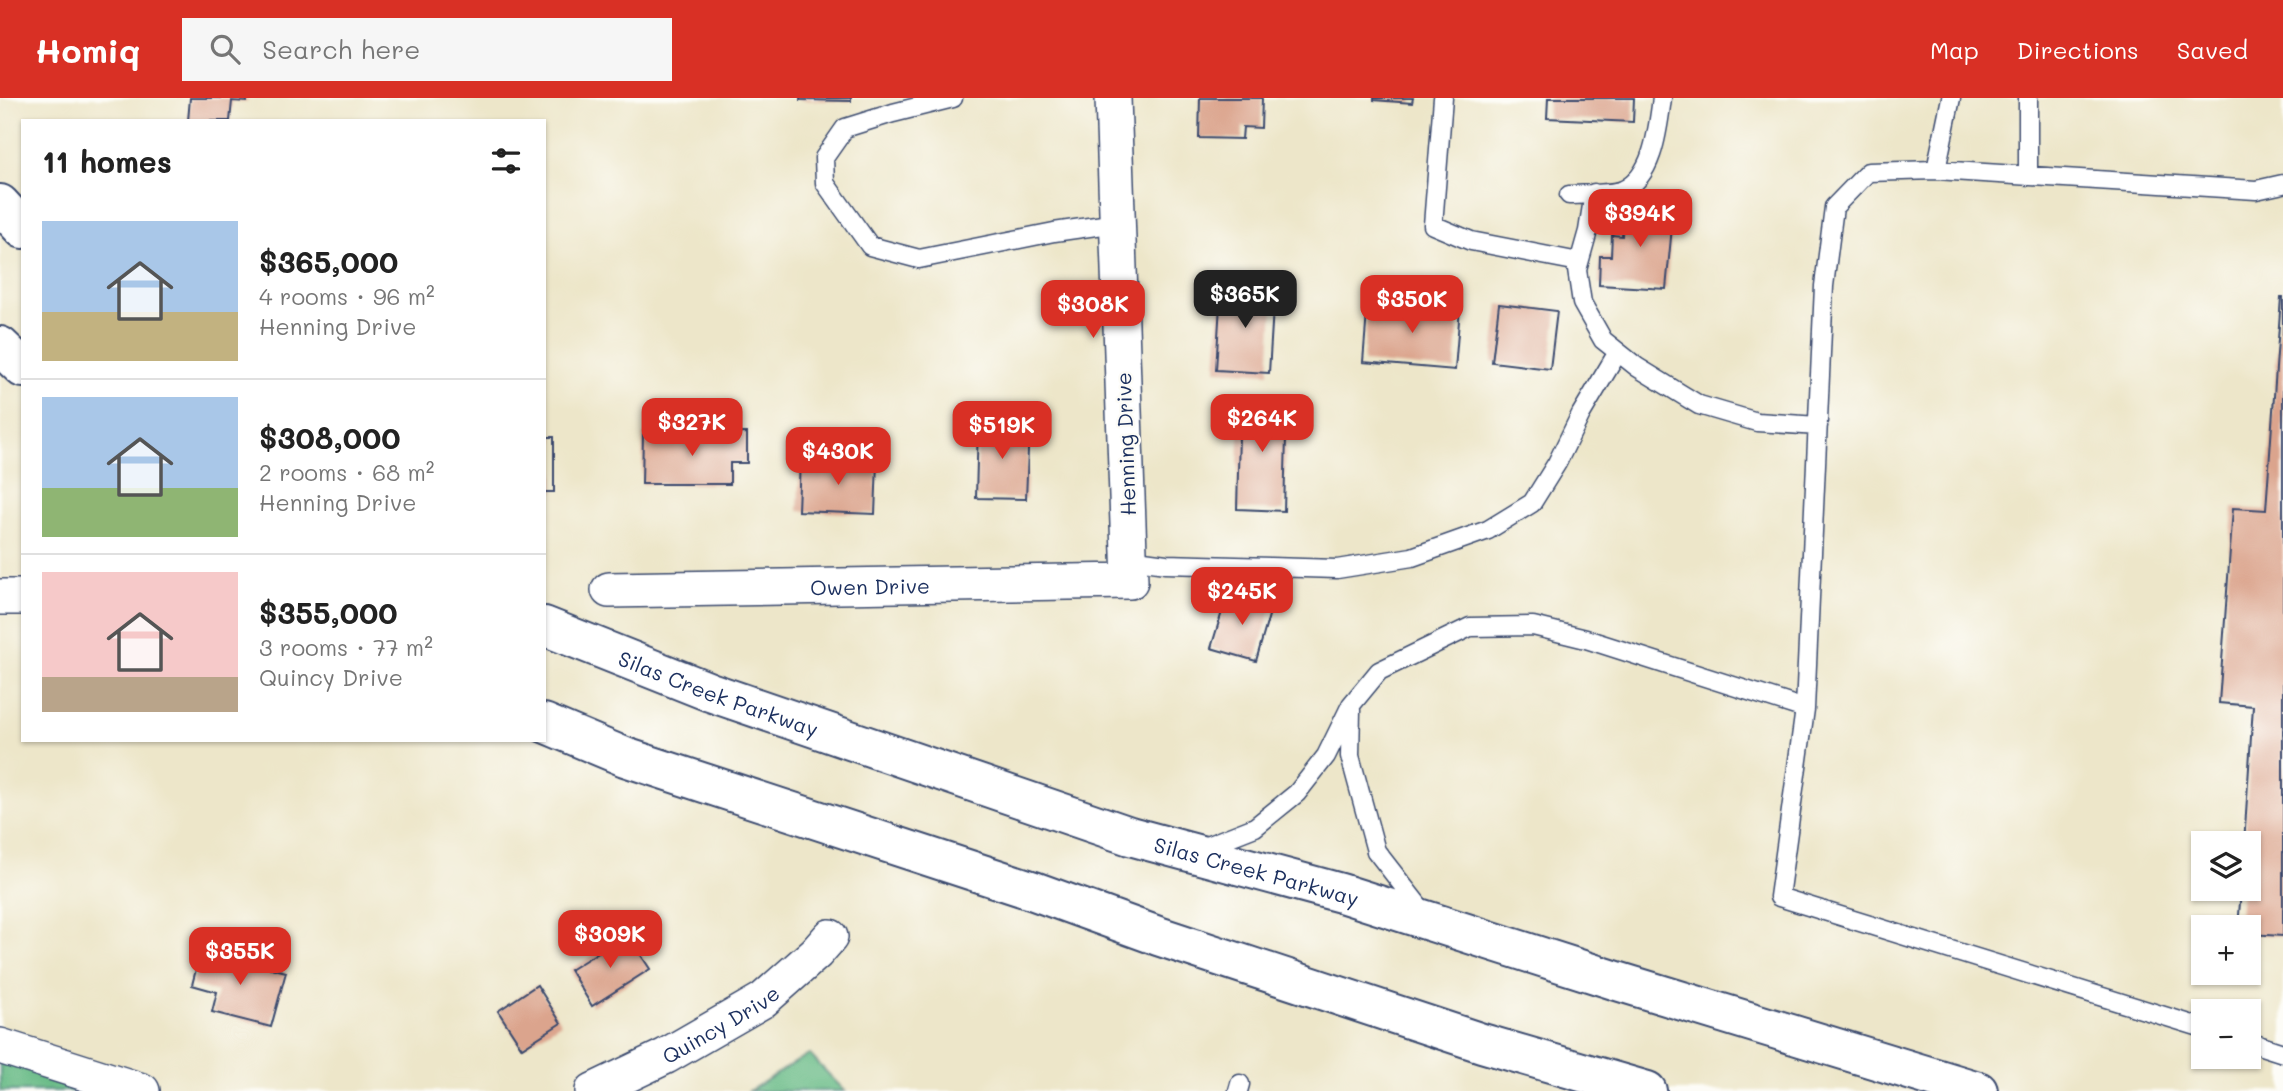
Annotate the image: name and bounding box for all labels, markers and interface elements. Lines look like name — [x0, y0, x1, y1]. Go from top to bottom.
search box — [182, 18, 672, 81]
text: Homiq — [35, 28, 140, 71]
icon: search — [206, 30, 244, 68]
text: Search here — [262, 32, 420, 66]
text: Map — [1930, 34, 1979, 65]
text: Directions — [2017, 34, 2139, 65]
text: Saved — [2177, 34, 2248, 65]
text: 11 homes — [42, 141, 172, 181]
icon: filters — [487, 142, 525, 180]
pin: $394K — [1591, 190, 1689, 249]
text: $394K — [1604, 197, 1676, 227]
text: $365,000 — [259, 241, 398, 281]
icon: home — [98, 249, 182, 333]
pin: $365K — [1196, 271, 1294, 330]
pin: $350K — [1363, 275, 1461, 335]
text: $365K — [1210, 278, 1280, 308]
pin: $308K — [1044, 280, 1142, 340]
text: 4 rooms · 96 m² — [259, 281, 435, 311]
text: $350K — [1376, 283, 1448, 313]
text: $308K — [1057, 288, 1129, 318]
text: Henning Drive — [259, 311, 416, 341]
street label: Henning Drive — [1109, 372, 1141, 516]
pin: $264K — [1213, 394, 1311, 454]
pin: $327K — [643, 398, 741, 458]
pin: $519K — [953, 402, 1051, 461]
text: $264K — [1227, 402, 1297, 432]
text: $327K — [658, 406, 726, 436]
text: $519K — [969, 409, 1035, 439]
text: $308,000 — [259, 417, 401, 457]
icon: home — [98, 425, 182, 509]
pin: $430K — [789, 428, 887, 487]
text: $430K — [802, 435, 874, 465]
text: 2 rooms · 68 m² — [259, 457, 434, 487]
text: Henning Drive — [259, 487, 416, 517]
pin: $245K — [1193, 568, 1291, 627]
street label: Owen Drive — [810, 571, 930, 600]
text: $245K — [1207, 575, 1277, 605]
text: $355,000 — [259, 592, 398, 632]
icon: home — [98, 600, 182, 684]
text: 3 rooms · 77 m² — [259, 632, 433, 662]
street label: Silas Creek Parkway — [615, 644, 822, 742]
text: Quincy Drive — [259, 662, 403, 692]
street label: Silas Creek Parkway — [1151, 830, 1363, 911]
map controls — [2191, 831, 2261, 1069]
button: layers — [2191, 831, 2261, 901]
pin: $309K — [561, 910, 659, 970]
button: + — [2191, 915, 2261, 985]
text: $309K — [574, 918, 646, 948]
pin: $355K — [191, 928, 289, 987]
text: $355K — [205, 935, 275, 965]
street label: Quincy Drive — [657, 979, 785, 1069]
button: − — [2191, 999, 2261, 1069]

